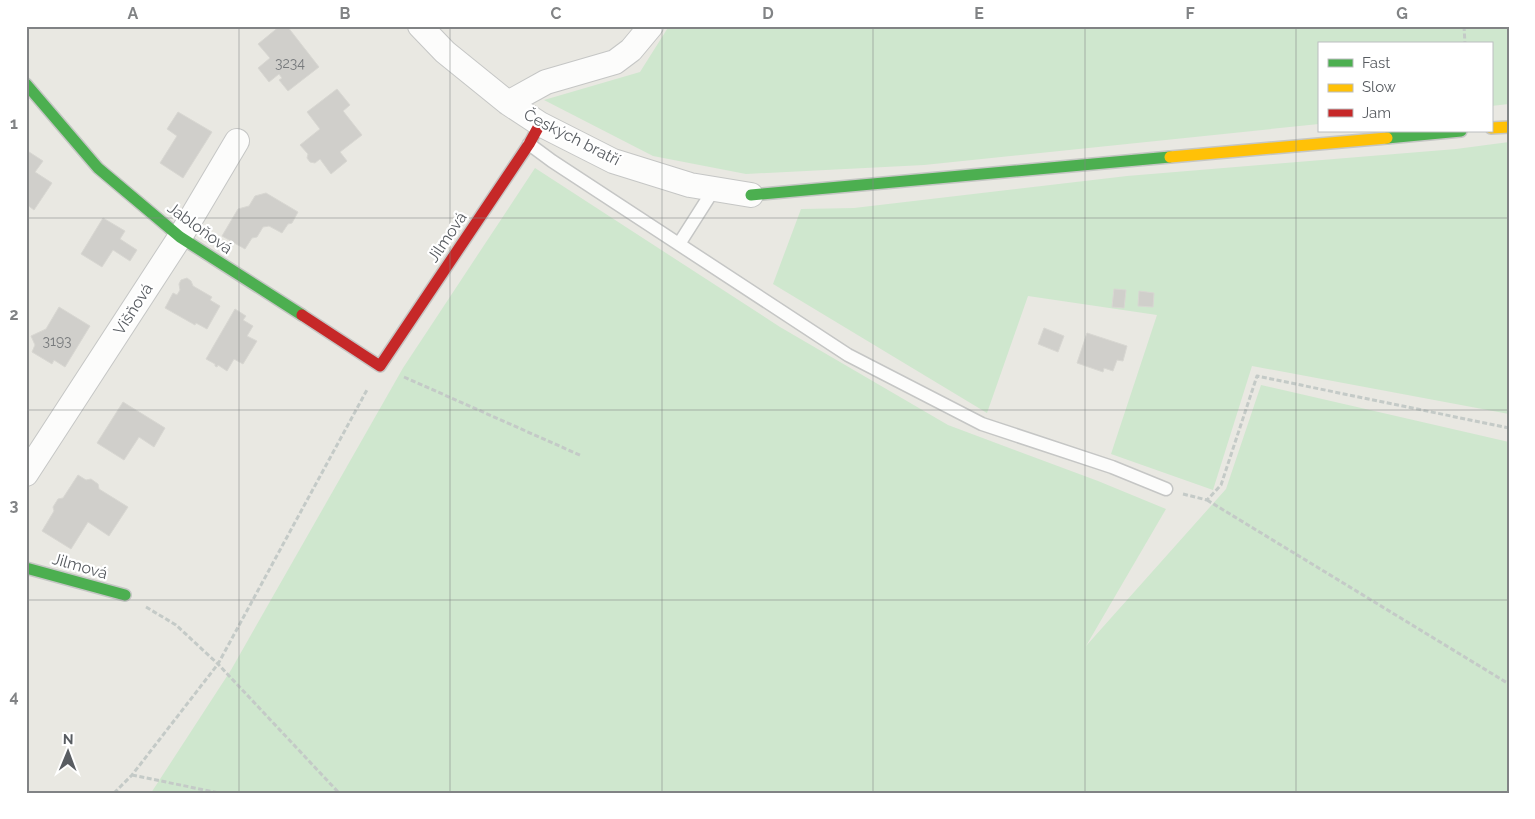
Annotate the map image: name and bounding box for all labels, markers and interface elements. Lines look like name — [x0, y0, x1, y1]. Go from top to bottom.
text: A — [128, 4, 139, 23]
text: B — [340, 4, 351, 23]
text: C — [551, 4, 562, 23]
text: D — [762, 4, 774, 23]
text: E — [974, 4, 984, 23]
text: F — [1185, 4, 1195, 23]
text: G — [1396, 4, 1408, 23]
legend — [1318, 42, 1492, 132]
text: Fast — [1362, 54, 1390, 72]
house number: 3234 — [275, 55, 305, 71]
text: Slow — [1362, 78, 1396, 96]
street label: Českých bratří — [521, 104, 624, 170]
text: Jam — [1362, 104, 1391, 122]
text: 1 — [10, 114, 18, 133]
street label: Jabloňová — [164, 198, 236, 258]
street label: Jilmová — [423, 208, 471, 266]
street label: Višňová — [109, 280, 157, 338]
text: 2 — [9, 305, 19, 324]
house number: 3193 — [42, 333, 72, 349]
text: 3 — [10, 496, 19, 515]
street label: Jilmová — [50, 549, 110, 583]
text: 4 — [9, 687, 19, 706]
north arrow — [42, 726, 92, 776]
text: N — [63, 731, 74, 747]

